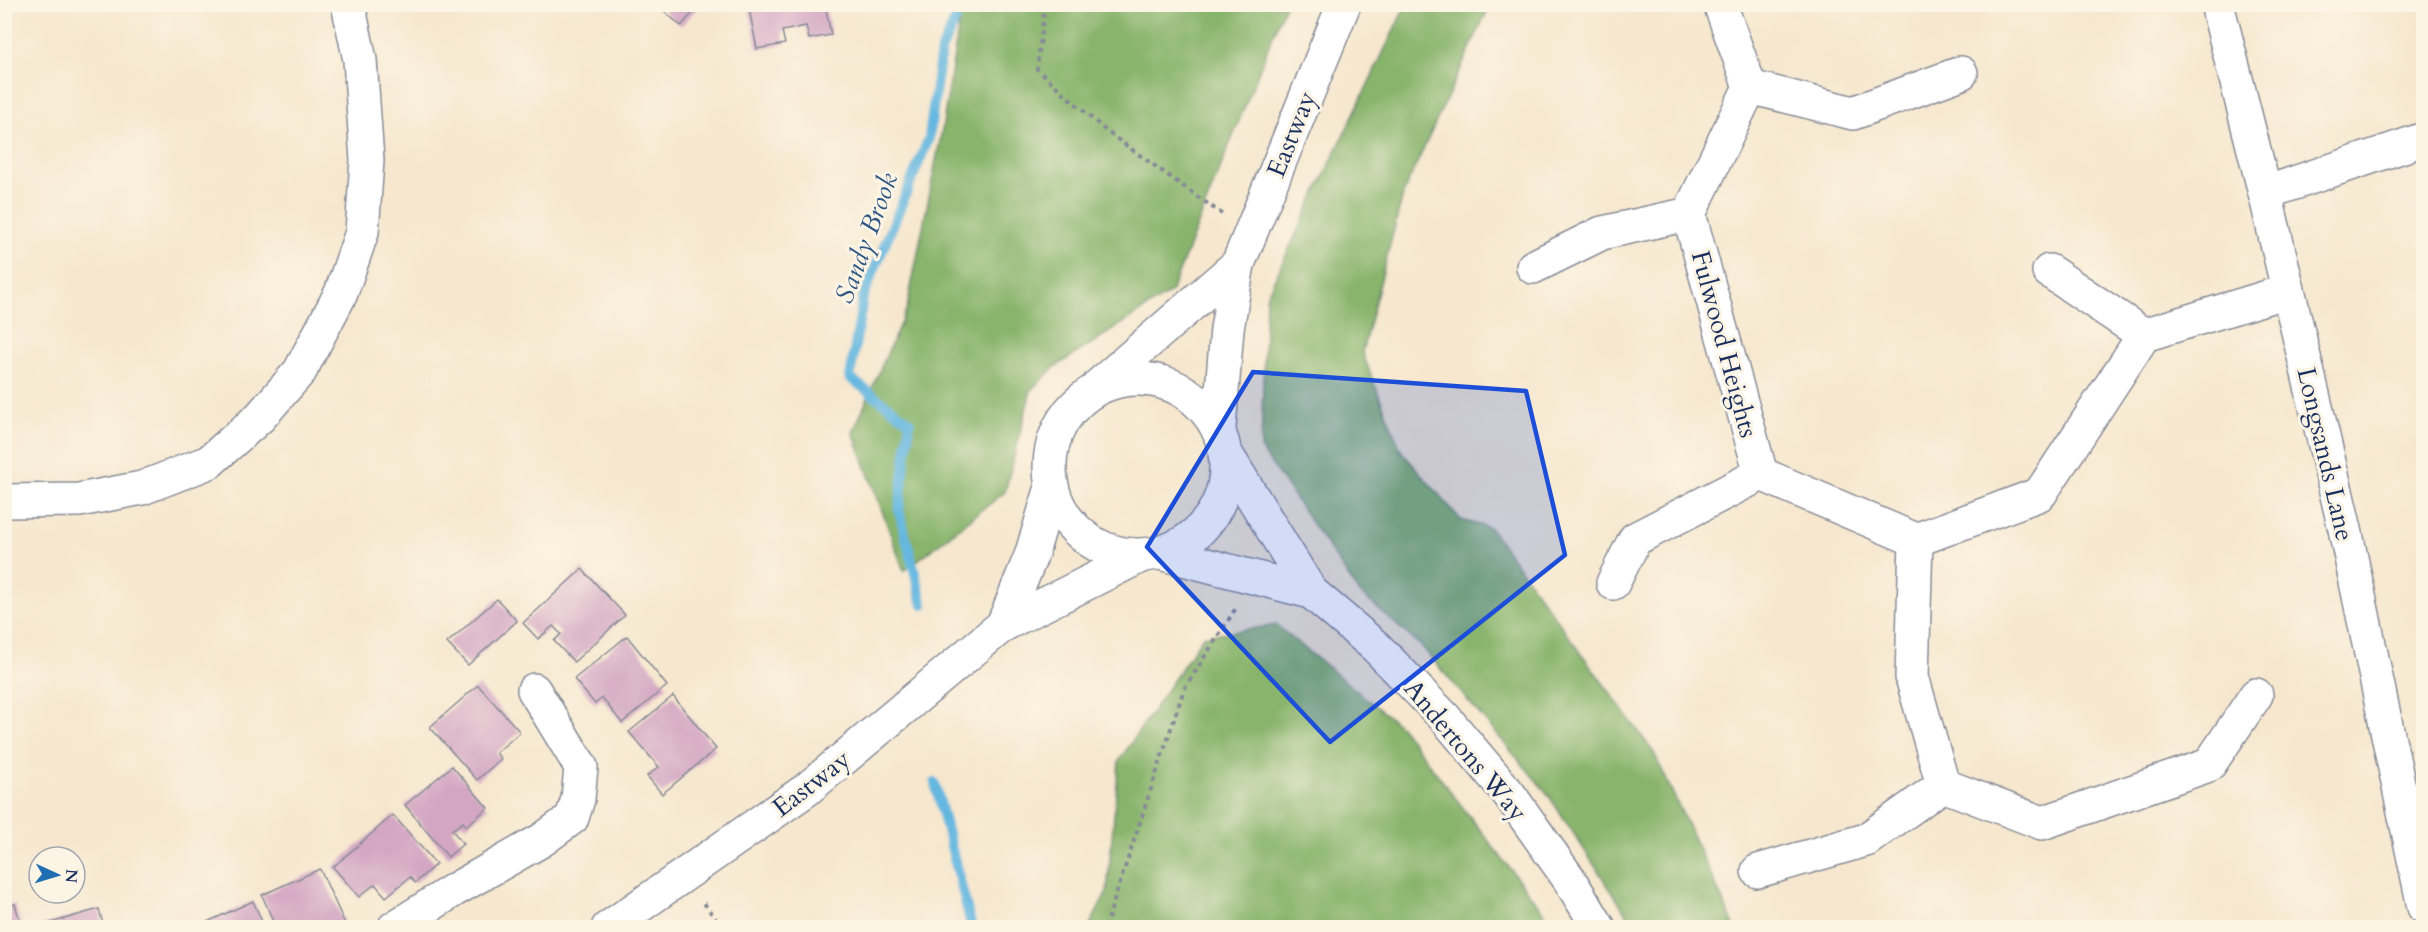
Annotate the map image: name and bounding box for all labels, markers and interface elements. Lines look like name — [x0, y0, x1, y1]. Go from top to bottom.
street label: Eastway — [1258, 86, 1325, 182]
water label: Sandy Brook — [826, 167, 907, 309]
street label: Fulwood Heights — [1683, 247, 1766, 441]
street label: Longsands Lane — [2289, 364, 2362, 544]
street label: Andertons Way — [1396, 672, 1535, 829]
street label: Eastway — [765, 742, 858, 825]
north arrow — [27, 845, 87, 905]
text: N — [60, 868, 82, 884]

